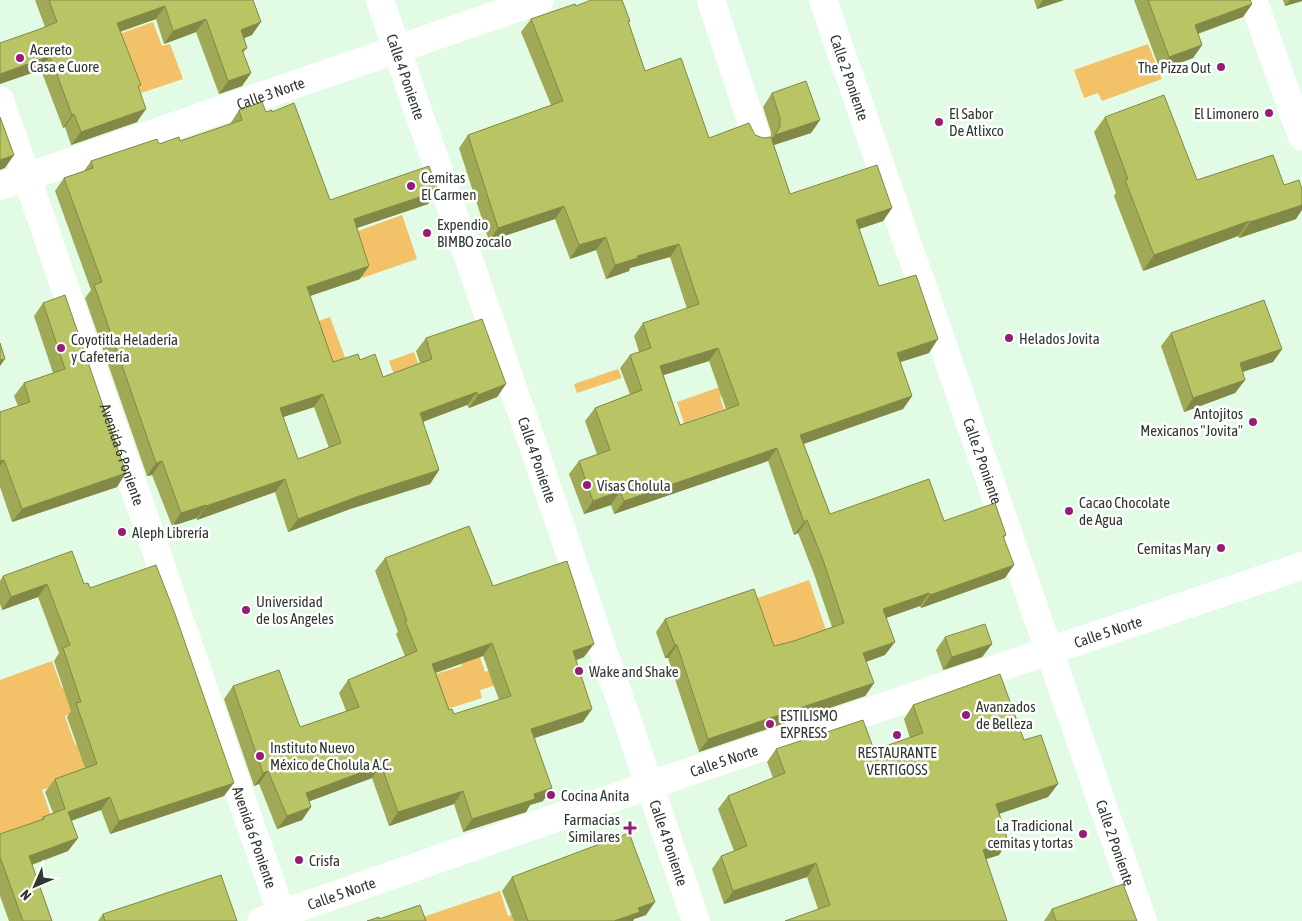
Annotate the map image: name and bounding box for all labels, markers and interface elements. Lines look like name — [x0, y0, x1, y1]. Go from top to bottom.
street label: Calle 4 Poniente — [384, 31, 429, 122]
street label: Calle 2 Poniente — [827, 32, 873, 123]
place label: Acereto Casa e Cuore — [30, 41, 99, 75]
marker: Acereto Casa e Cuore — [14, 52, 26, 64]
place label: The Pizza Out — [1138, 59, 1211, 76]
marker: The Pizza Out — [1215, 61, 1227, 73]
street label: Calle 3 Norte — [234, 73, 307, 112]
place label: El Sabor De Atlixco — [949, 105, 1004, 139]
place label: El Limonero — [1194, 105, 1259, 122]
marker: El Limonero — [1263, 107, 1275, 119]
marker: El Sabor De Atlixco — [933, 116, 945, 128]
place label: Cemitas El Carmen — [421, 169, 476, 203]
marker: Cemitas El Carmen — [405, 180, 417, 192]
place label: Expendio BIMBO zocalo — [437, 216, 512, 250]
marker: Expendio BIMBO zocalo — [421, 227, 433, 239]
place label: Helados Jovita — [1019, 330, 1100, 347]
place label: Coyotitla Heladería y Cafetería — [71, 331, 178, 365]
marker: Helados Jovita — [1003, 332, 1015, 344]
marker: Coyotitla Heladería y Cafetería — [55, 342, 67, 354]
street label: Avenida 6 Poniente — [97, 401, 148, 508]
place label: Antojitos Mexicanos "Jovita" — [1140, 405, 1243, 439]
street label: Calle 4 Poniente — [515, 415, 560, 505]
street label: Calle 2 Poniente — [960, 416, 1006, 506]
marker: Antojitos Mexicanos "Jovita" — [1247, 416, 1259, 428]
place label: Visas Cholula — [597, 477, 671, 494]
marker: Visas Cholula — [581, 479, 593, 491]
place label: Cacao Chocolate de Agua — [1079, 494, 1170, 528]
marker: Cacao Chocolate de Agua — [1063, 505, 1075, 517]
place label: Aleph Librería — [132, 524, 209, 541]
marker: Aleph Librería — [116, 526, 128, 538]
place label: Cemitas Mary — [1137, 540, 1211, 557]
marker: Cemitas Mary — [1215, 542, 1227, 554]
place label: Universidad de los Angeles — [256, 593, 334, 627]
marker: Universidad de los Angeles — [240, 604, 252, 616]
street label: Calle 5 Norte — [1072, 612, 1144, 651]
place label: Wake and Shake — [589, 663, 679, 680]
marker: Wake and Shake — [573, 665, 585, 677]
place label: Avanzados de Belleza — [976, 698, 1035, 732]
place label: ESTILISMO EXPRESS — [780, 707, 838, 741]
marker: Avanzados de Belleza — [960, 709, 972, 721]
marker: ESTILISMO EXPRESS — [764, 718, 776, 730]
marker: RESTAURANTE VERTIGOSS — [891, 729, 903, 741]
place label: Instituto Nuevo México de Cholula A.C. — [270, 739, 392, 773]
street label: Calle 5 Norte — [688, 741, 760, 780]
place label: RESTAURANTE VERTIGOSS — [857, 744, 937, 778]
marker: Instituto Nuevo México de Cholula A.C. — [254, 750, 266, 762]
street label: Avenida 6 Poniente — [230, 784, 280, 890]
place label: Cocina Anita — [561, 787, 630, 804]
marker: Cocina Anita — [545, 789, 557, 801]
street label: Calle 2 Poniente — [1093, 797, 1139, 888]
street label: Calle 4 Poniente — [647, 798, 692, 888]
place label: Farmacias Similares — [564, 811, 620, 845]
place label: La Tradicional cemitas y tortas — [987, 817, 1073, 851]
marker: Farmacias Similares — [624, 822, 636, 834]
marker: La Tradicional cemitas y tortas — [1077, 828, 1089, 840]
place label: Crisfa — [309, 852, 340, 869]
marker: Crisfa — [293, 854, 305, 866]
north arrow — [10, 861, 60, 911]
street label: Calle 5 Norte — [305, 873, 378, 913]
text: N — [17, 887, 34, 904]

